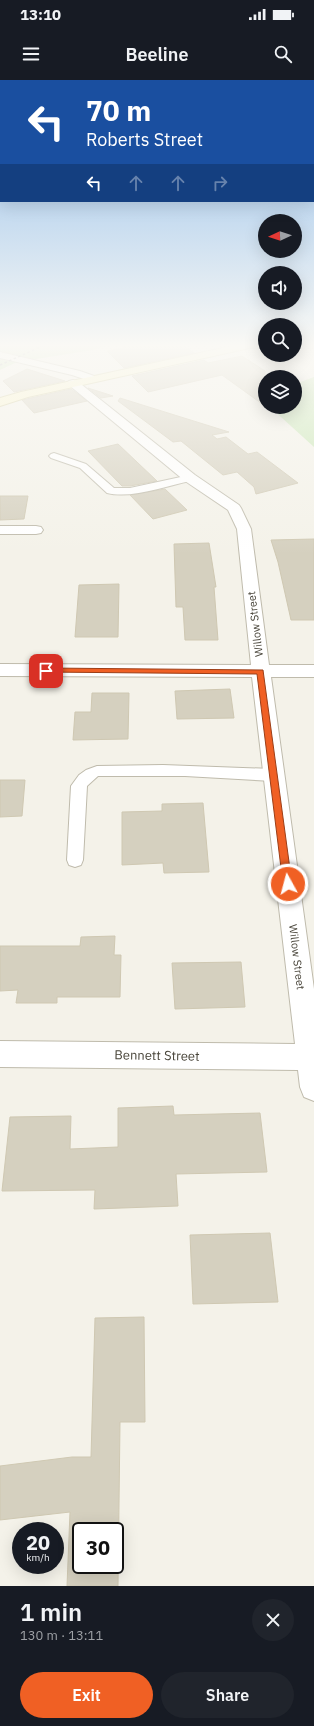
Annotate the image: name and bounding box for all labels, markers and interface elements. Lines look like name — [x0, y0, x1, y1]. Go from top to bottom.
text: 13:10 — [20, 5, 61, 24]
icon: menu — [20, 43, 42, 65]
text: Beeline — [126, 43, 188, 66]
icon: search — [272, 43, 294, 65]
text: 70 m — [86, 92, 151, 129]
icon: left — [20, 96, 72, 148]
text: Roberts Street — [86, 128, 203, 151]
icon: left — [83, 172, 105, 194]
icon: ahead — [125, 172, 147, 194]
icon: ahead — [167, 172, 189, 194]
icon: right — [209, 172, 231, 194]
north arrow — [258, 214, 302, 258]
map controls — [258, 214, 302, 414]
button: sound — [258, 266, 302, 310]
button: search — [258, 318, 302, 362]
button: layers — [258, 370, 302, 414]
street label: Willow Street — [244, 590, 266, 658]
pin — [29, 654, 63, 688]
icon: arrive — [35, 660, 57, 682]
position arrow — [267, 863, 309, 905]
street label: Willow Street — [286, 923, 308, 991]
street label: Bennett Street — [114, 1046, 200, 1065]
speed limit sign: 30 — [72, 1522, 124, 1574]
text: 20 — [26, 1529, 50, 1556]
text: km/h — [26, 1551, 50, 1564]
text: 1 min — [20, 1596, 82, 1628]
button: close — [252, 1599, 294, 1641]
text: 130 m · 13:11 — [20, 1627, 103, 1644]
button: Exit — [20, 1672, 153, 1718]
button: Share — [161, 1672, 294, 1718]

